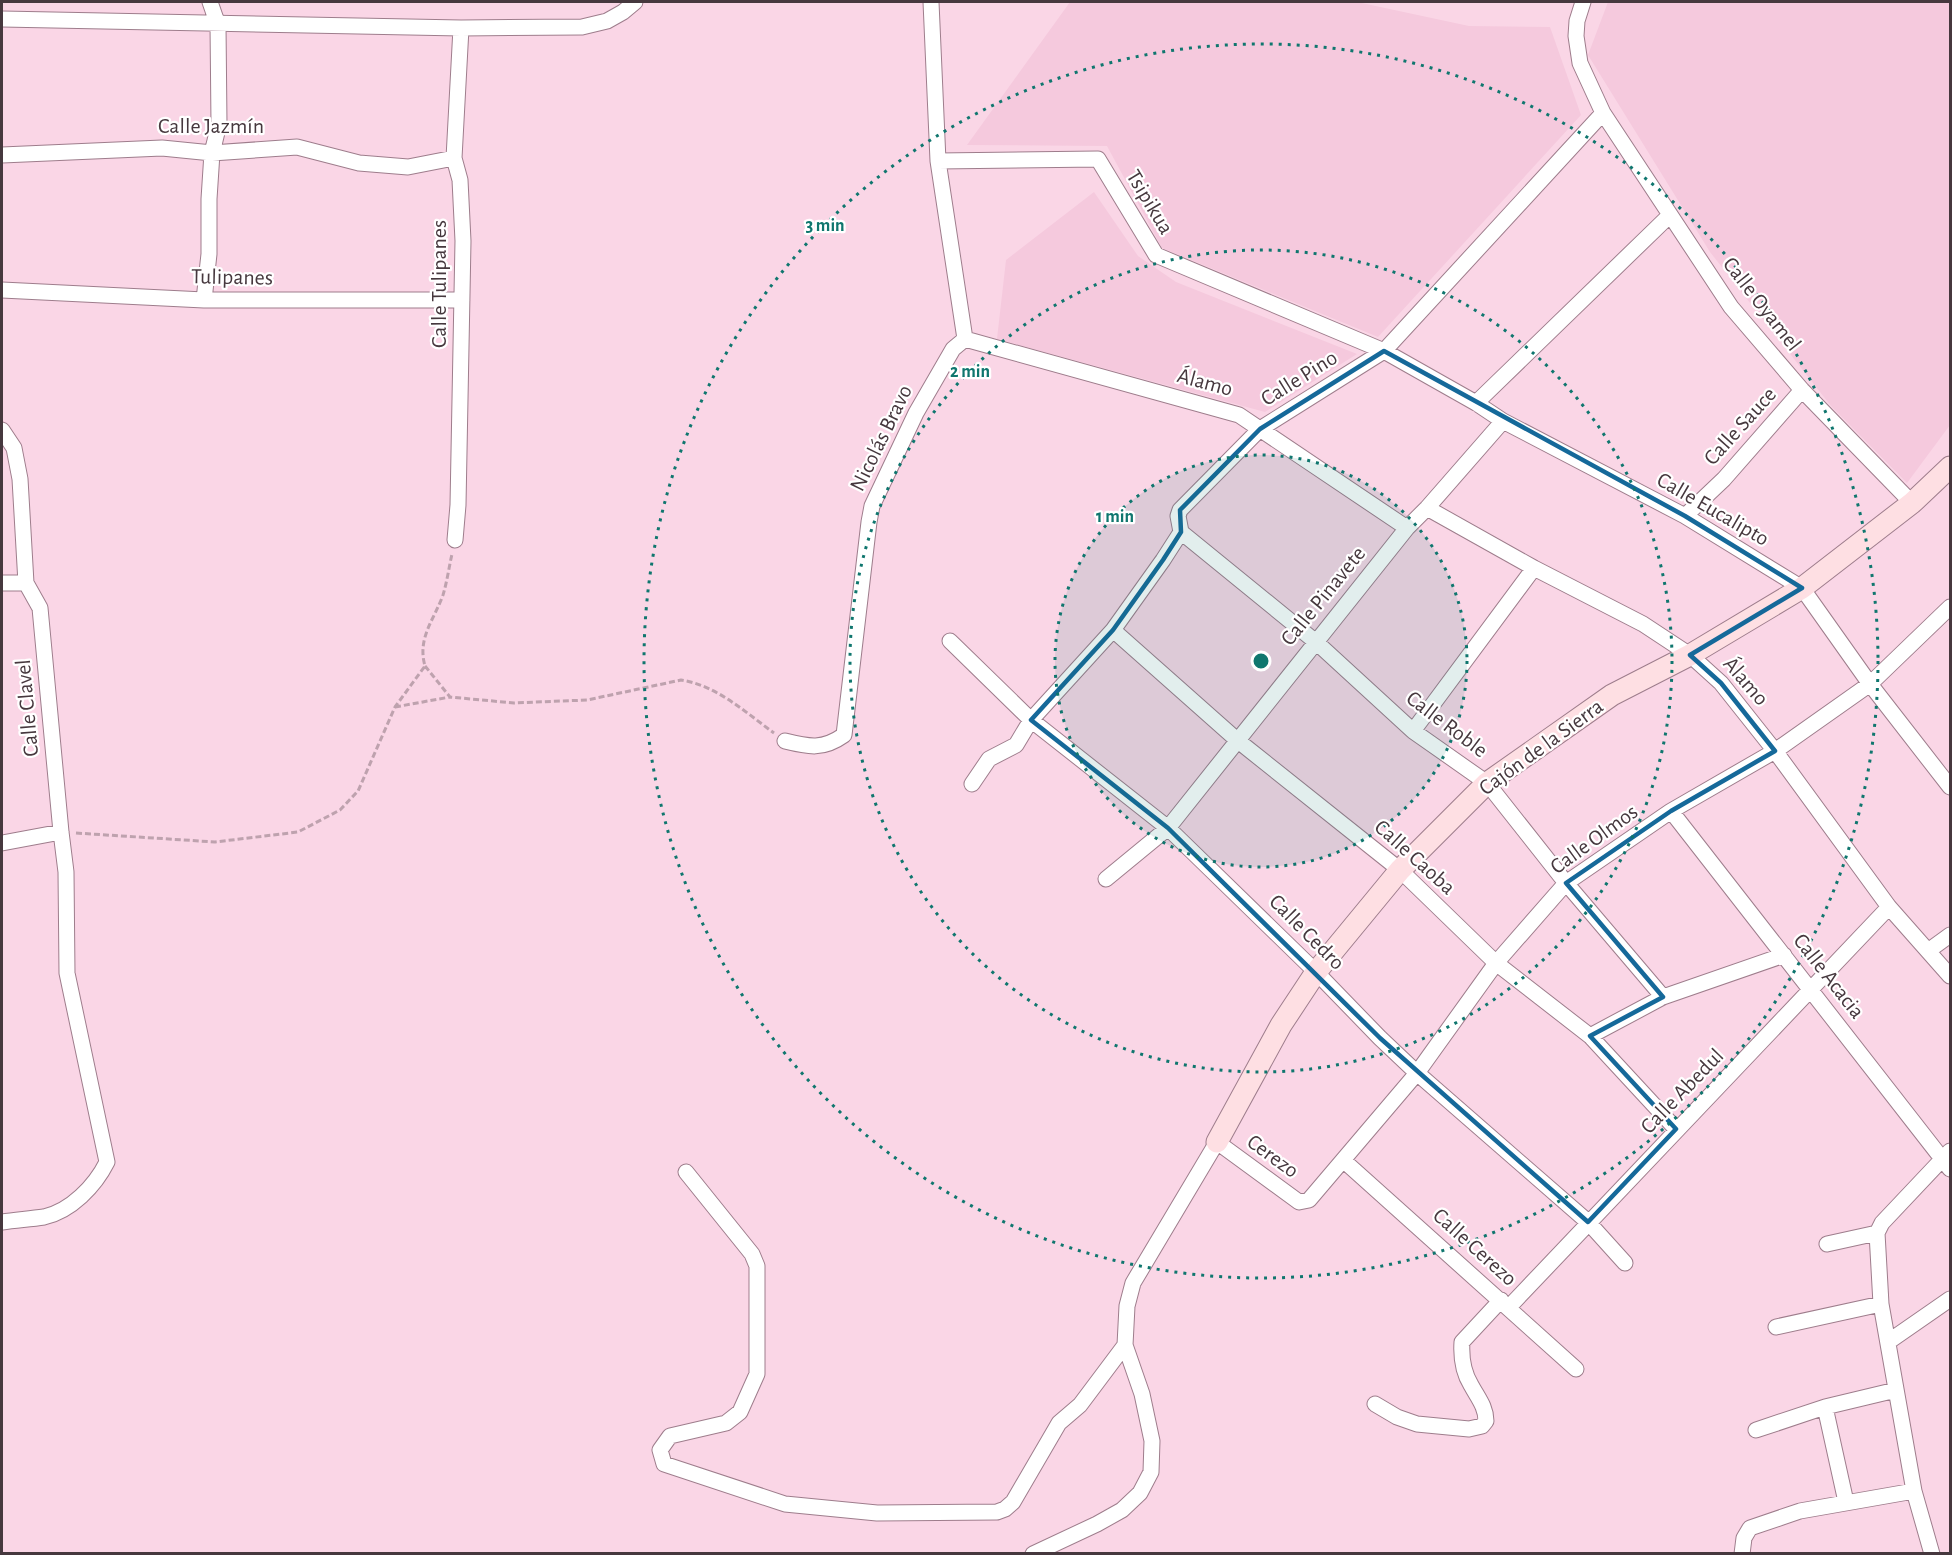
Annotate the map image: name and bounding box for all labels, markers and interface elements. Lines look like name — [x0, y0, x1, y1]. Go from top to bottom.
street label: Calle Jazmín — [158, 115, 264, 137]
street label: Tsipikua — [1122, 166, 1178, 238]
text: 3 min — [805, 217, 845, 235]
street label: Calle Tulipanes — [428, 220, 450, 348]
street label: Calle Oyamel — [1719, 253, 1805, 355]
street label: Tulipanes — [191, 265, 273, 289]
street label: Calle Pino — [1257, 346, 1341, 410]
text: 2 min — [950, 363, 990, 381]
street label: Álamo — [1175, 363, 1235, 400]
street label: Nicolás Bravo — [846, 381, 916, 495]
street label: Calle Sauce — [1700, 383, 1780, 469]
street label: Calle Eucalipto — [1653, 468, 1773, 550]
text: 1 min — [1096, 508, 1134, 526]
street label: Calle Pinavete — [1277, 542, 1369, 650]
centre of rings — [1251, 651, 1271, 671]
street label: Álamo — [1719, 652, 1774, 710]
street label: Calle Clavel — [12, 658, 42, 758]
street label: Calle Roble — [1402, 687, 1492, 761]
street label: Cajón de la Sierra — [1475, 695, 1607, 799]
street label: Calle Olmos — [1546, 800, 1642, 878]
street label: Calle Caoba — [1370, 815, 1460, 899]
street label: Calle Cedro — [1265, 890, 1349, 974]
street label: Calle Acacia — [1789, 929, 1869, 1023]
street label: Calle Abedul — [1636, 1044, 1728, 1138]
street label: Cerezo — [1243, 1130, 1303, 1182]
street label: Calle Cerezo — [1429, 1204, 1521, 1290]

